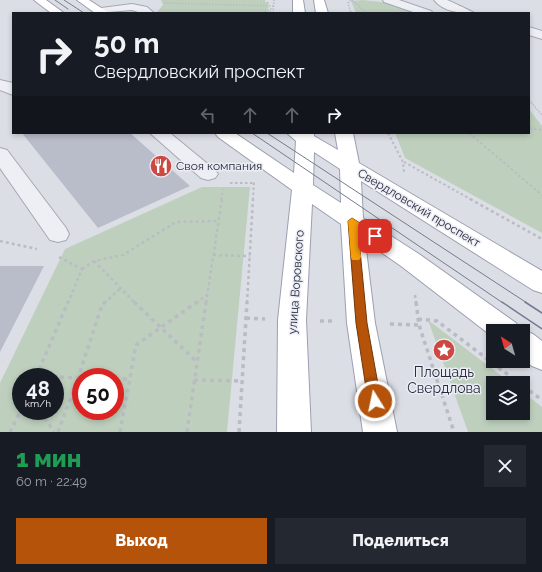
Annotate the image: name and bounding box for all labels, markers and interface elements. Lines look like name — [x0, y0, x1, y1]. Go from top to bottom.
text: 50 m — [94, 27, 160, 60]
icon: right — [28, 28, 80, 80]
text: Свердловский проспект — [94, 61, 305, 82]
icon: left — [197, 104, 219, 126]
icon: ahead — [239, 104, 261, 126]
icon: ahead — [281, 104, 303, 126]
icon: right — [323, 104, 345, 126]
restaurant icon: Своя компания — [148, 153, 174, 179]
place label: Своя компания — [176, 159, 262, 173]
street label: Свердловский проспект — [355, 166, 483, 250]
pin — [358, 219, 392, 253]
icon: arrive — [364, 225, 386, 247]
street label: улица Воровского — [285, 229, 307, 335]
north arrow — [486, 324, 530, 368]
map controls — [486, 324, 530, 420]
place icon: Площадь Свердлова — [431, 337, 457, 363]
place label: Площадь Свердлова — [407, 364, 481, 396]
speed limit sign: 50 — [72, 368, 124, 420]
button: layers — [486, 376, 530, 420]
text: 48 — [26, 377, 50, 401]
position arrow — [354, 380, 396, 422]
text: km/h — [25, 398, 51, 409]
text: 1 мин — [16, 444, 81, 473]
button: close — [484, 445, 526, 487]
text: 60 m · 22:49 — [16, 474, 87, 489]
button: Выход — [16, 518, 267, 564]
button: Поделиться — [275, 518, 526, 564]

